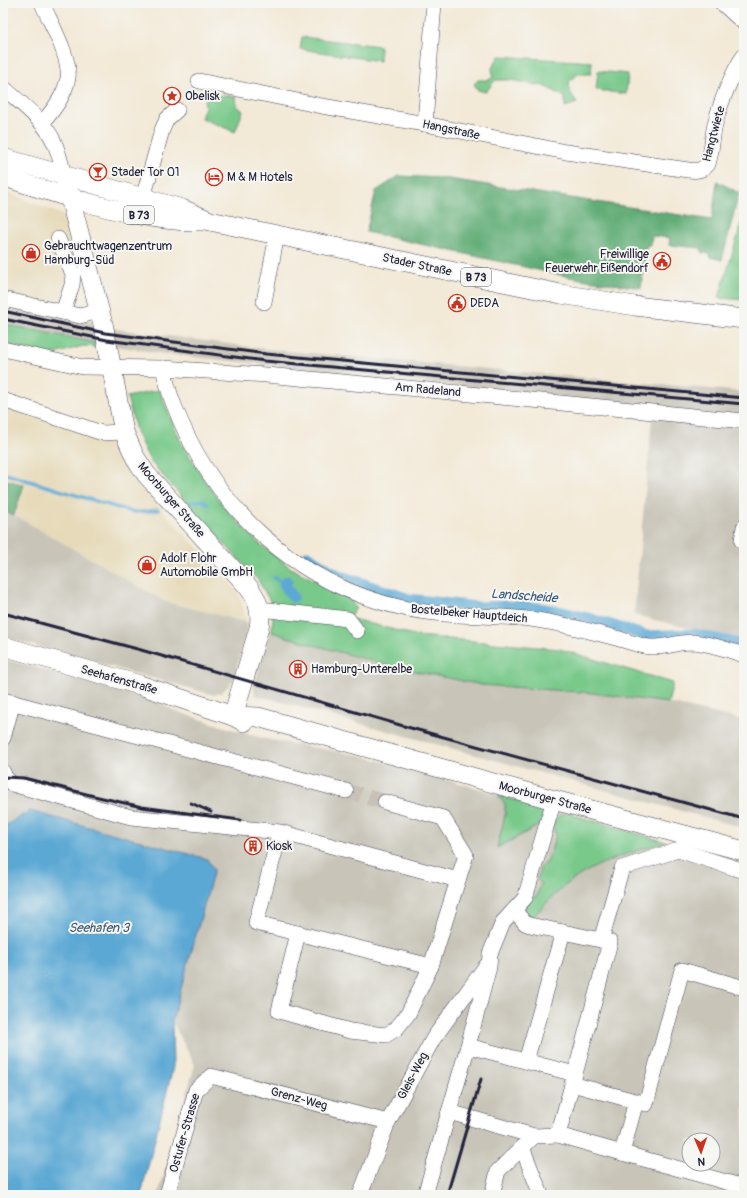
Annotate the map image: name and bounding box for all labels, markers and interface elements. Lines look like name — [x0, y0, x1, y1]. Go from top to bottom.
place icon: Obelisk — [162, 86, 182, 106]
place label: Obelisk — [185, 89, 220, 104]
street label: Hangtwiete — [699, 104, 729, 164]
street label: Hangstraße — [421, 117, 481, 143]
bar icon: Stader Tor 01 — [88, 162, 108, 182]
place label: Stader Tor 01 — [111, 165, 180, 180]
hotel icon: M & M Hotels — [204, 167, 224, 187]
place label: M & M Hotels — [227, 170, 293, 185]
road number: B 73 — [124, 206, 154, 224]
place label: Gebrauchtwagenzentrum Hamburg-Süd — [44, 239, 173, 268]
shop icon: Gebrauchtwagenzentrum Hamburg-Süd — [21, 243, 41, 263]
place label: Freiwillige Feuerwehr Eißendorf — [545, 247, 649, 276]
street label: Stader Straße — [381, 250, 453, 280]
public building icon: Freiwillige Feuerwehr Eißendorf — [652, 251, 672, 271]
road number: B 73 — [461, 268, 491, 286]
public building icon: DEDA — [447, 293, 467, 313]
place label: DEDA — [470, 296, 499, 311]
street label: Am Radeland — [394, 380, 462, 400]
street label: Moorburger Straße — [134, 459, 208, 541]
place label: Adolf Flohr Automobile GmbH — [160, 551, 253, 580]
shop icon: Adolf Flohr Automobile GmbH — [137, 555, 157, 575]
water label: Landscheide — [490, 586, 559, 606]
street label: Bostelbeker Hauptdeich — [410, 601, 528, 627]
building icon: Hamburg-Unterelbe — [288, 659, 308, 679]
street label: Seehafenstraße — [79, 662, 159, 698]
place label: Hamburg-Unterelbe — [311, 662, 412, 677]
street label: Moorburger Straße — [497, 778, 593, 818]
building icon: Kiosk — [243, 836, 263, 856]
place label: Kiosk — [266, 839, 292, 854]
water label: Seehafen 3 — [69, 920, 131, 936]
street label: Gleis-Weg — [394, 1050, 432, 1102]
street label: Grenz-Weg — [269, 1084, 329, 1114]
street label: Ostufer-Strasse — [167, 1092, 203, 1174]
north arrow — [681, 1132, 721, 1172]
text: N — [697, 1155, 705, 1168]

